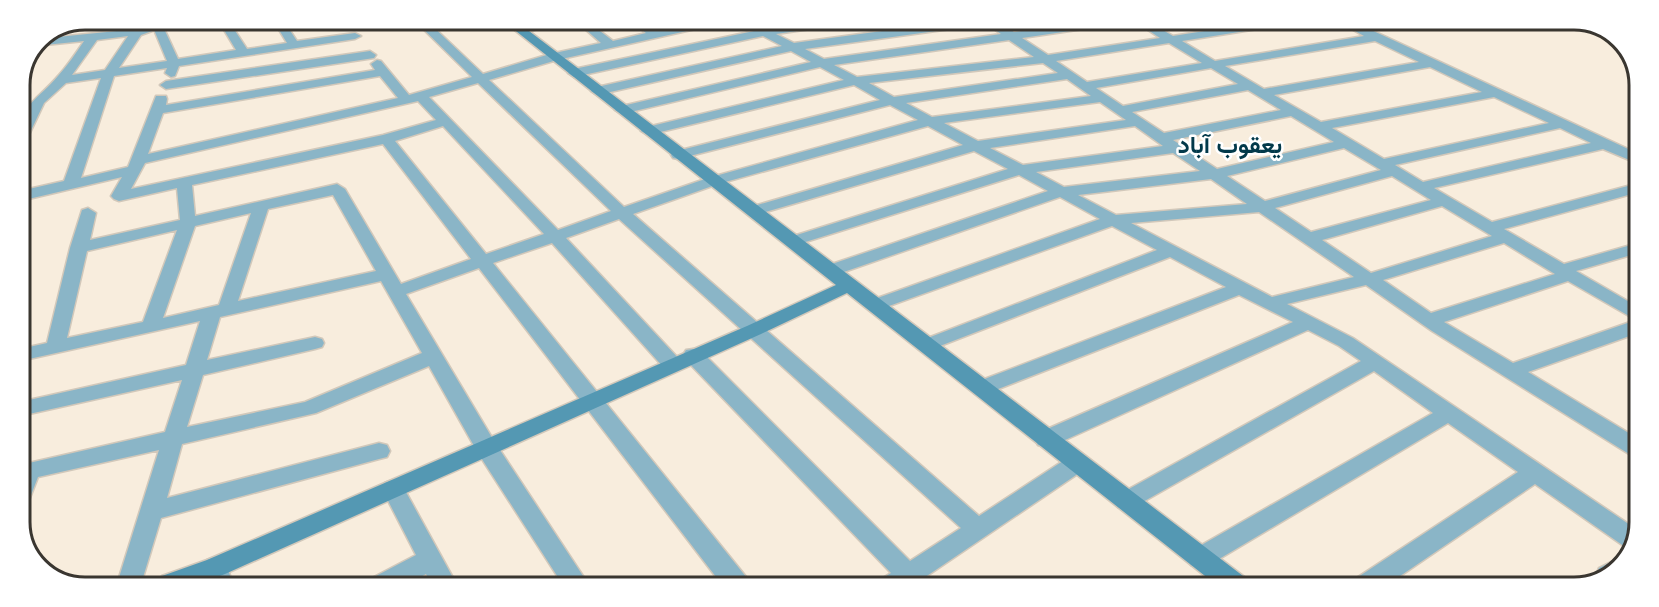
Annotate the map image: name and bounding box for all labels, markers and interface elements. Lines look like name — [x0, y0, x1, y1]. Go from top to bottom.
district label: یعقوب آباد — [1178, 129, 1282, 160]

